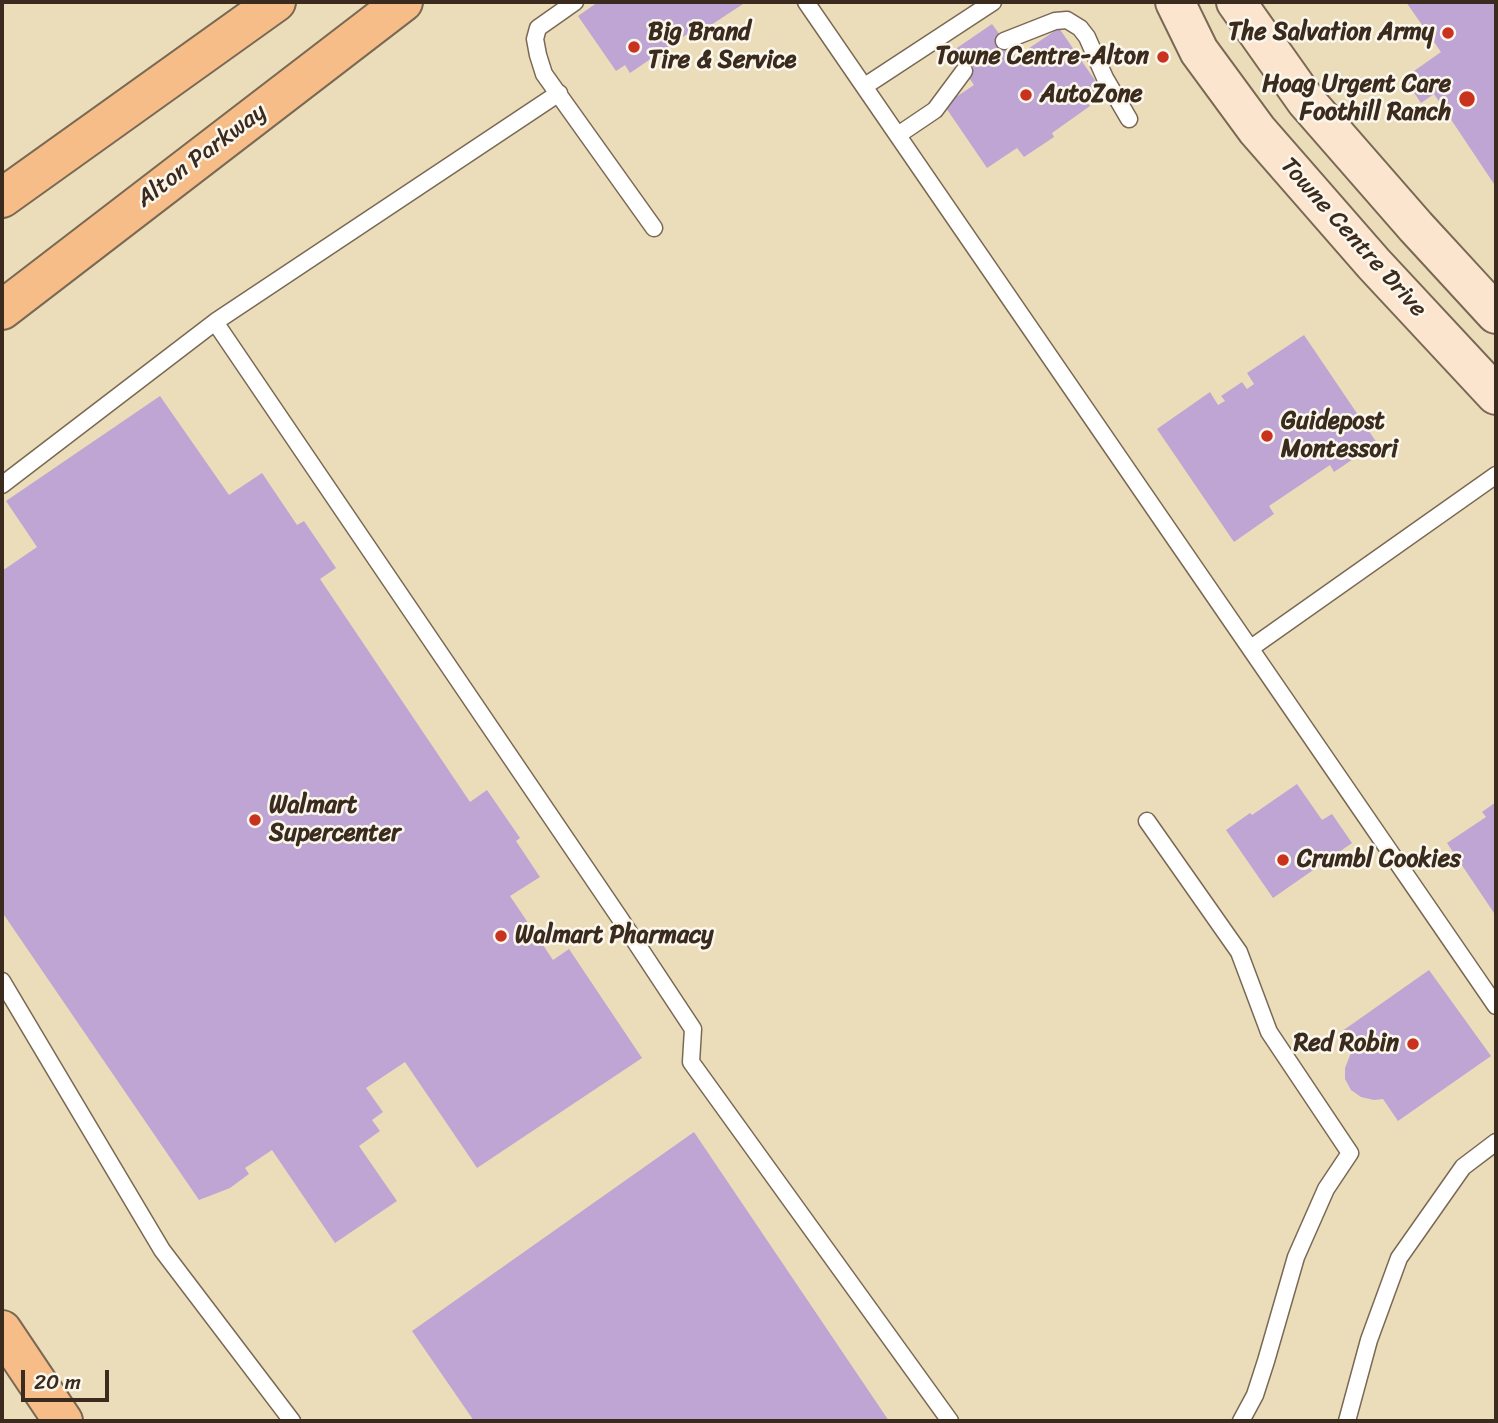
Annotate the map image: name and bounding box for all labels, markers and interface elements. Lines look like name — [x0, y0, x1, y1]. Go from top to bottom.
place label: Big Brand Tire & Service — [648, 19, 796, 75]
place label: The Salvation Army — [1228, 19, 1434, 47]
marker: The Salvation Army — [1440, 25, 1456, 41]
marker: Big Brand Tire & Service — [626, 39, 642, 55]
place label: Towne Centre-Alton — [935, 43, 1149, 71]
marker: Towne Centre-Alton — [1155, 49, 1171, 65]
place label: Hoag Urgent Care Foothill Ranch — [1262, 71, 1451, 127]
place label: AutoZone — [1040, 81, 1143, 109]
marker: AutoZone — [1018, 87, 1034, 103]
marker: Hoag Urgent Care Foothill Ranch — [1457, 89, 1477, 109]
street label: Alton Parkway — [132, 98, 272, 214]
street label: Towne Centre Drive — [1274, 152, 1432, 324]
place label: Guidepost Montessori — [1281, 408, 1398, 464]
marker: Guidepost Montessori — [1259, 428, 1275, 444]
place label: Walmart Supercenter — [269, 792, 401, 848]
marker: Walmart Supercenter — [247, 812, 263, 828]
place label: Crumbl Cookies — [1297, 846, 1461, 874]
marker: Crumbl Cookies — [1275, 852, 1291, 868]
place label: Walmart Pharmacy — [515, 922, 713, 950]
marker: Walmart Pharmacy — [493, 928, 509, 944]
place label: Red Robin — [1294, 1030, 1399, 1058]
marker: Red Robin — [1405, 1036, 1421, 1052]
scale bar — [24, 1356, 112, 1400]
text: 20 m — [34, 1363, 81, 1401]

